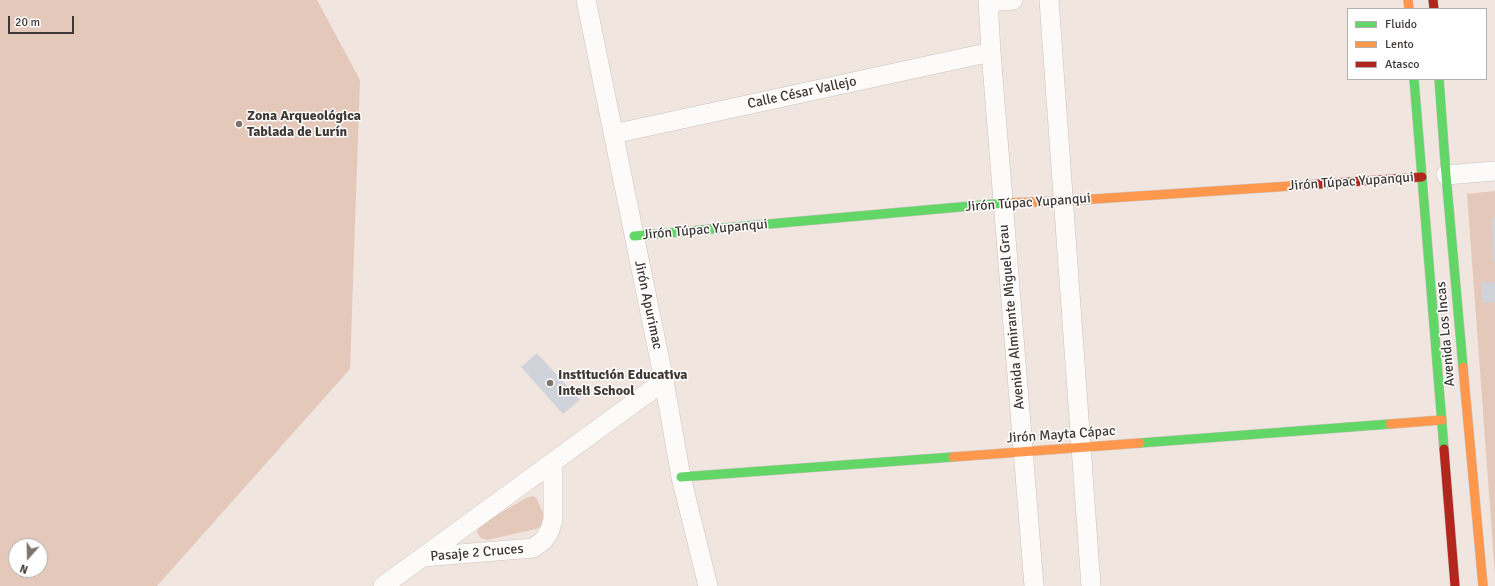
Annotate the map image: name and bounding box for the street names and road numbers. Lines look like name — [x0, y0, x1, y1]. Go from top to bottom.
street label: Calle César Vallejo — [746, 73, 858, 113]
street label: Jirón Túpac Yupanqui — [1288, 169, 1414, 195]
street label: Jirón Túpac Yupanqui — [965, 190, 1091, 216]
street label: Jirón Túpac Yupanqui — [642, 216, 768, 244]
street label: Avenida Almirante Miguel Grau — [996, 224, 1028, 410]
street label: Jirón Apurimac — [630, 259, 666, 351]
street label: Avenida Los Incas — [1433, 281, 1459, 387]
street label: Jirón Mayta Cápac — [1006, 423, 1116, 447]
street label: Pasaje 2 Cruces — [430, 541, 524, 565]

